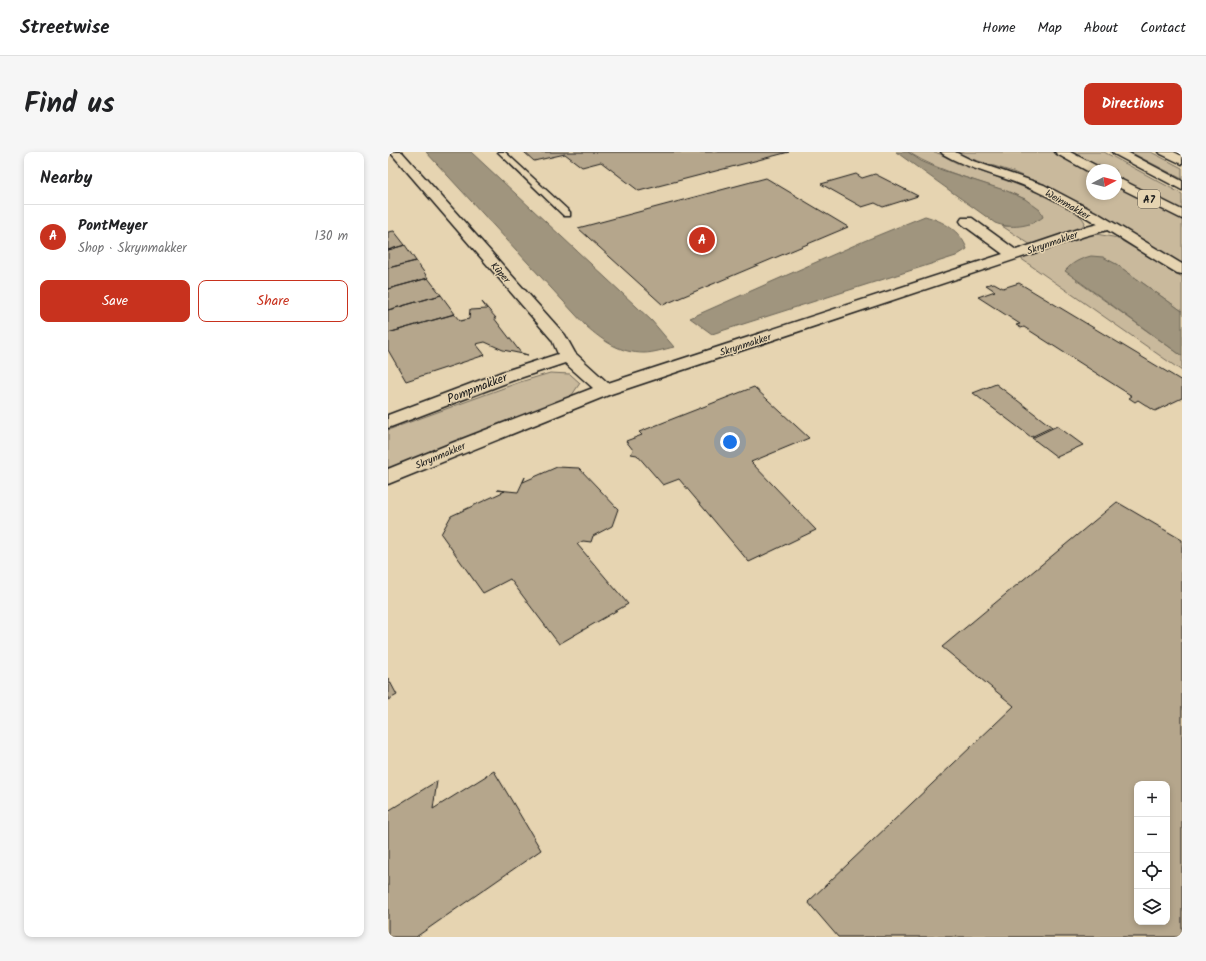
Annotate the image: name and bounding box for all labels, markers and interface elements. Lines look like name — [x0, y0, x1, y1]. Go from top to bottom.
text: Streetwise — [20, 13, 110, 43]
text: Home — [982, 17, 1016, 39]
text: Map — [1038, 17, 1062, 39]
text: About — [1084, 17, 1118, 39]
text: Contact — [1140, 17, 1186, 39]
text: Find us — [24, 82, 115, 127]
button: Directions — [1084, 83, 1182, 125]
north arrow — [1086, 164, 1122, 200]
text: Nearby — [40, 165, 92, 192]
street label: Weinmakker — [1042, 185, 1094, 225]
road number: A7 — [1138, 190, 1160, 208]
text: PontMeyer — [78, 214, 147, 238]
pin: A — [689, 225, 715, 255]
text: A — [49, 226, 57, 247]
text: 130 m — [314, 226, 348, 247]
street label: Skrynmakker — [1025, 227, 1081, 259]
text: Shop · Skrynmakker — [78, 238, 187, 259]
street label: Kûper — [487, 259, 514, 287]
button: Save — [40, 280, 190, 322]
button: Share — [198, 280, 348, 322]
street label: Skrynmakker — [718, 329, 774, 361]
street label: Pompmakker — [444, 368, 511, 409]
your location — [720, 432, 740, 452]
street label: Skrynmakker — [413, 438, 469, 474]
map controls — [1134, 781, 1170, 925]
button: + — [1134, 781, 1170, 817]
button: − — [1134, 817, 1170, 853]
button: locate — [1134, 853, 1170, 889]
button: layers — [1134, 889, 1170, 925]

